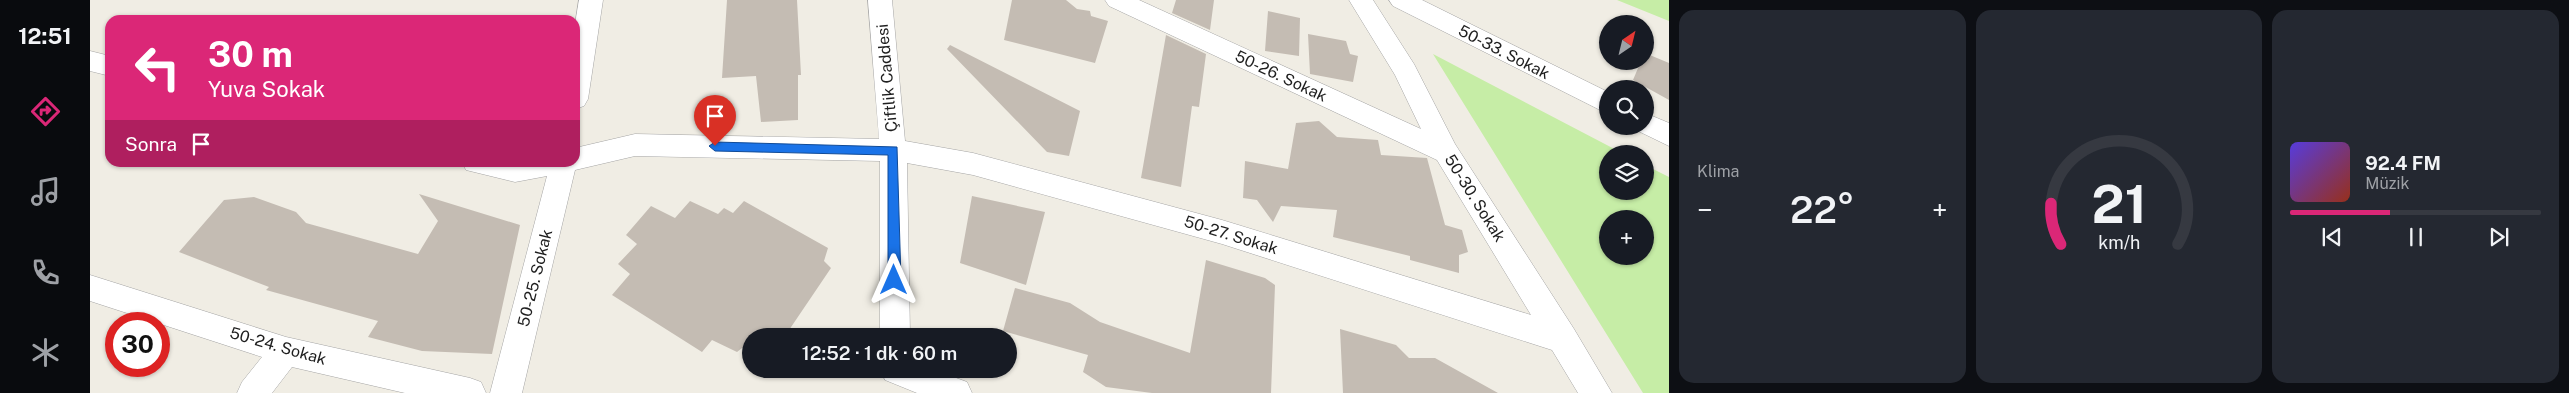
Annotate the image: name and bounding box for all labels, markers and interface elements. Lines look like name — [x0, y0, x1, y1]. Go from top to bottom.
north arrow — [1599, 15, 1654, 70]
map controls — [1599, 15, 1654, 265]
street label: 50-33. Sokak — [1455, 21, 1553, 83]
text: 12:51 — [18, 23, 72, 49]
street label: Çiftlik Caddesi — [873, 23, 901, 133]
text: 30 m — [208, 34, 293, 75]
icon: left — [125, 35, 190, 100]
street label: 50-26. Sokak — [1232, 46, 1330, 106]
text: Yuva Sokak — [208, 76, 325, 102]
button: search — [1599, 80, 1654, 135]
icon: directions — [28, 94, 63, 129]
pin — [694, 95, 736, 146]
icon: arrive — [701, 102, 729, 130]
icon: arrive — [187, 130, 215, 158]
text: Sonra — [125, 133, 177, 155]
button: layers — [1599, 145, 1654, 200]
street label: 50-30. Sokak — [1441, 151, 1509, 245]
text: 92.4 FM — [2365, 152, 2441, 174]
text: Klima — [1697, 162, 1739, 181]
icon: music — [28, 174, 63, 209]
text: 21 — [2091, 174, 2147, 235]
text: Müzik — [2365, 174, 2409, 193]
text: 22° — [1790, 187, 1855, 232]
text: − — [1697, 193, 1713, 226]
text: + — [1932, 193, 1948, 226]
button: + — [1599, 210, 1654, 265]
street label: 50-27. Sokak — [1182, 212, 1280, 258]
icon: previous — [2318, 223, 2346, 251]
icon: pause — [2402, 223, 2430, 251]
icon: next — [2485, 223, 2513, 251]
street label: 50-25. Sokak — [514, 227, 556, 329]
text: km/h — [2098, 232, 2140, 253]
position arrow — [867, 253, 919, 305]
icon: phone — [28, 255, 63, 290]
speed limit sign: 30 — [105, 312, 170, 377]
street label: 50-24. Sokak — [228, 323, 328, 369]
icon: climate — [28, 335, 63, 370]
text: 12:52 · 1 dk · 60 m — [802, 342, 957, 364]

